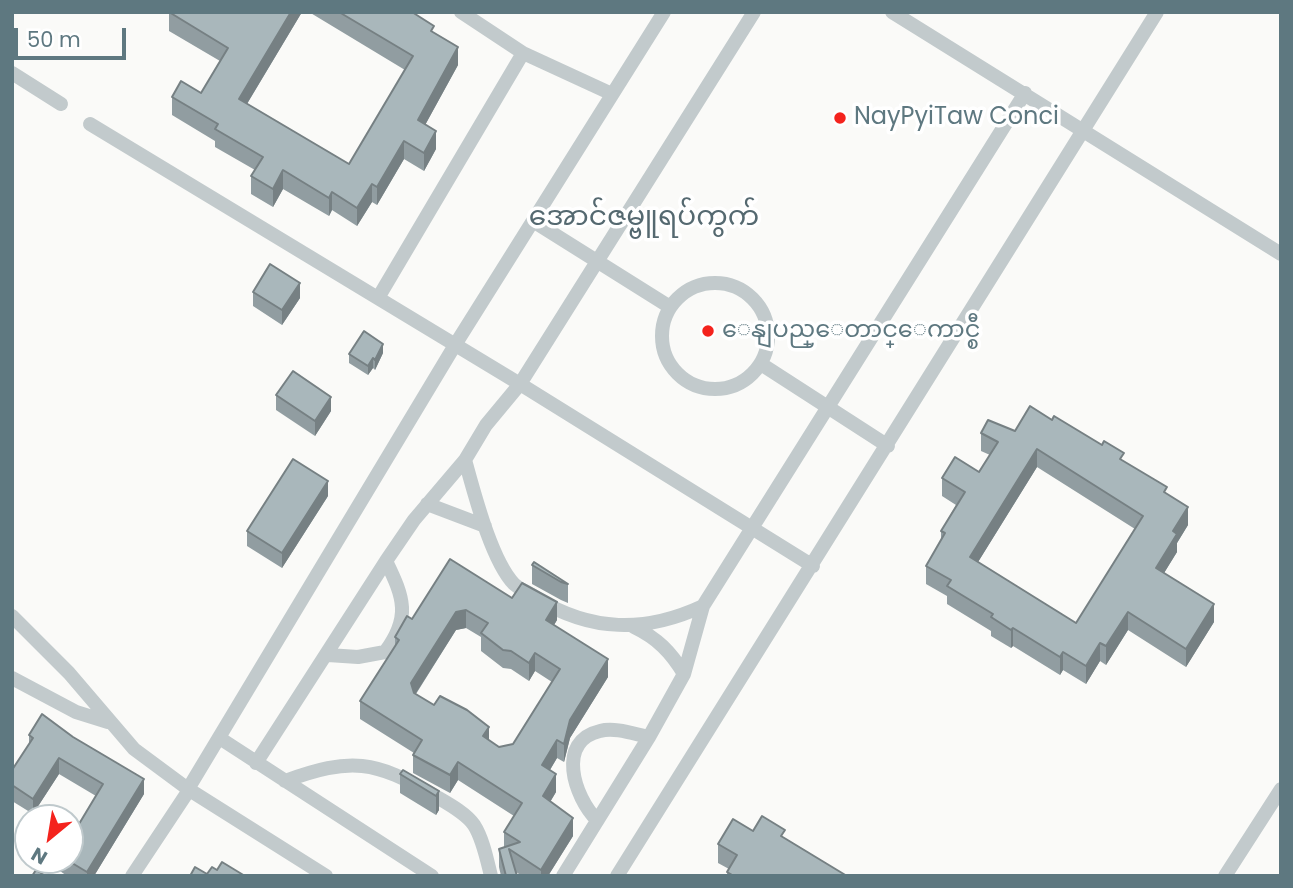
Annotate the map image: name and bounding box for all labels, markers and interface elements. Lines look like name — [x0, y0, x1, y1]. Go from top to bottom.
scale bar — [18, 14, 130, 58]
text: 50 m — [27, 25, 81, 54]
place label: NayPyiTaw Conci — [854, 104, 1059, 132]
marker: NayPyiTaw Conci — [832, 110, 848, 126]
district label: အောင်ဇမ္ဗူရပ်ကွက် — [529, 201, 759, 235]
place label: ေနျပည္ေတာင္ေကာင္စီ — [722, 317, 980, 345]
marker: ေနျပည္ေတာင္ေကာင္စီ — [700, 323, 716, 339]
north arrow — [14, 804, 84, 874]
text: N — [26, 841, 52, 871]

